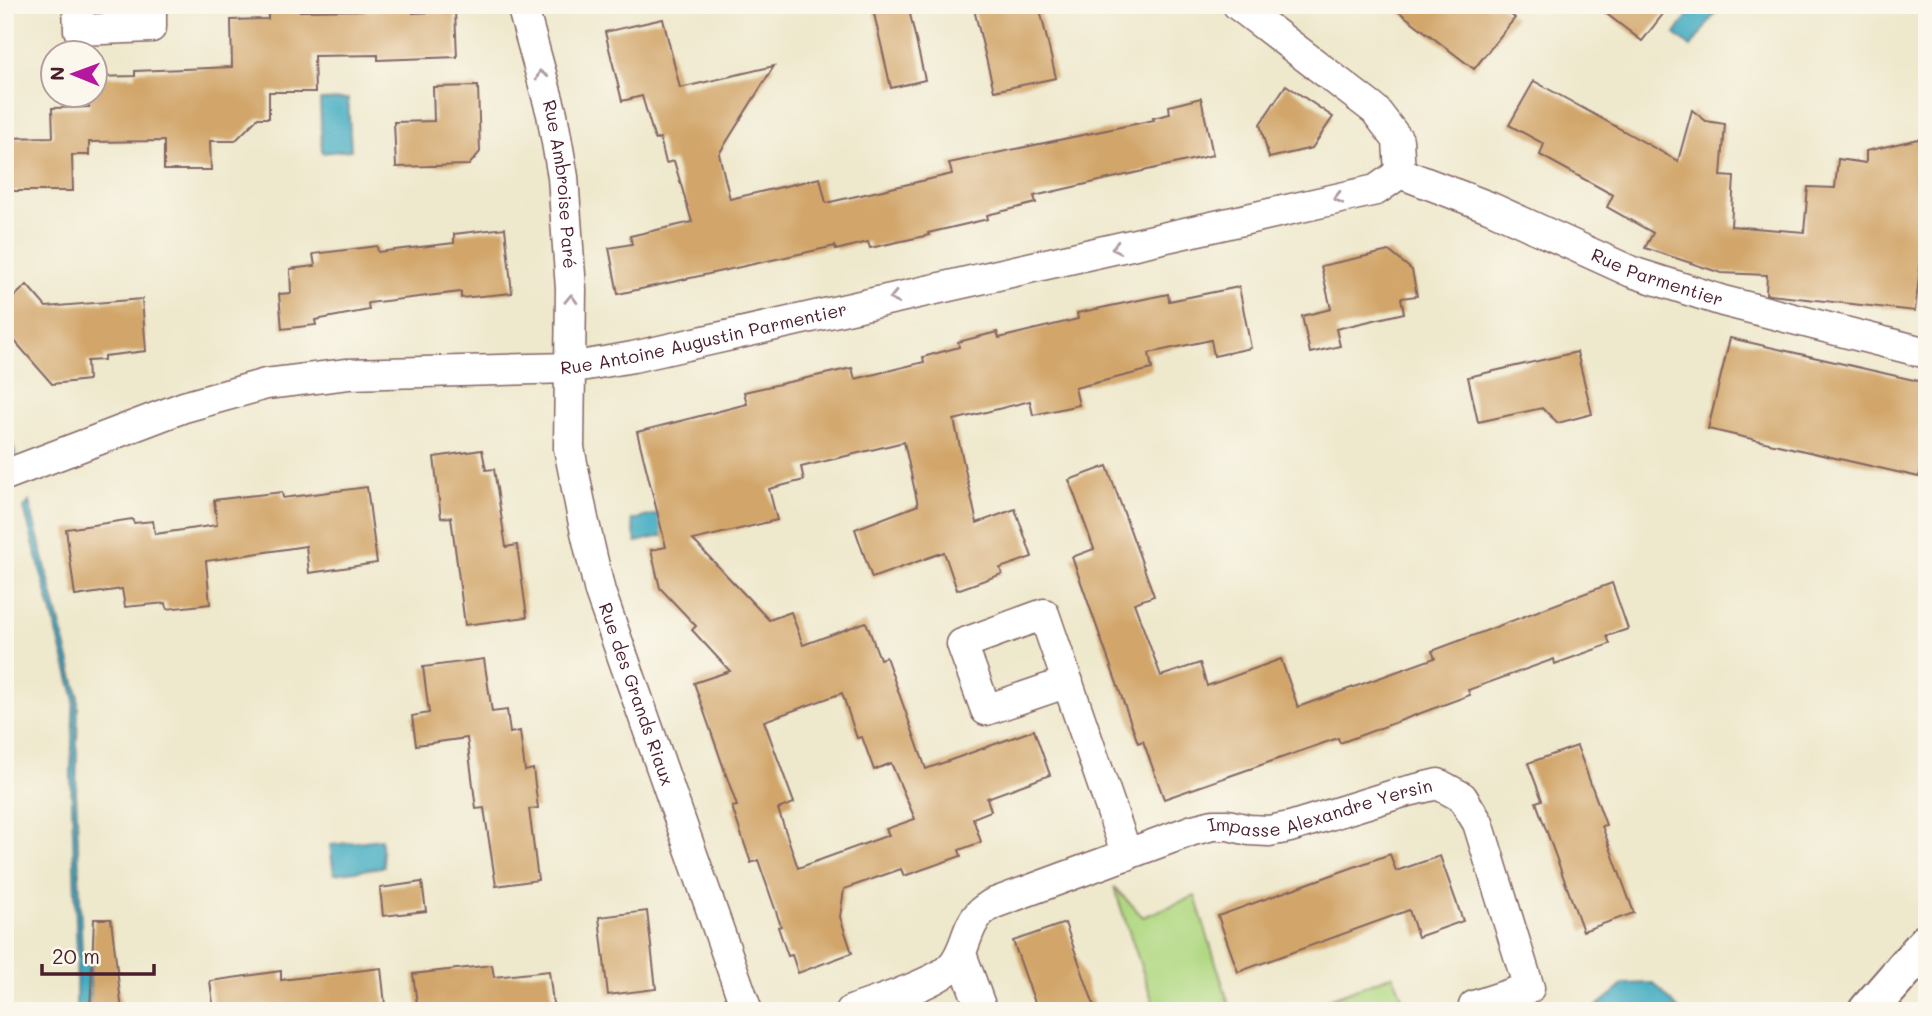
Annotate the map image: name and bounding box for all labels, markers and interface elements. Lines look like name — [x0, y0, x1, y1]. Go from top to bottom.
north arrow — [38, 38, 108, 108]
text: N — [44, 66, 69, 81]
one-way arrow — [535, 69, 550, 81]
street label: Rue Ambroise Paré — [538, 97, 583, 270]
one-way arrow — [1332, 190, 1344, 205]
one-way arrow — [1110, 240, 1122, 255]
street label: Rue Parmentier — [1588, 242, 1726, 311]
one-way arrow — [888, 290, 900, 304]
one-way arrow — [563, 294, 578, 305]
street label: Rue Antoine Augustin Parmentier — [560, 296, 849, 379]
street label: Rue des Grands Riaux — [594, 599, 680, 789]
street label: Impasse Alexandre Yersin — [1205, 773, 1435, 842]
scale bar — [42, 932, 154, 976]
text: 20 m — [52, 942, 100, 969]

